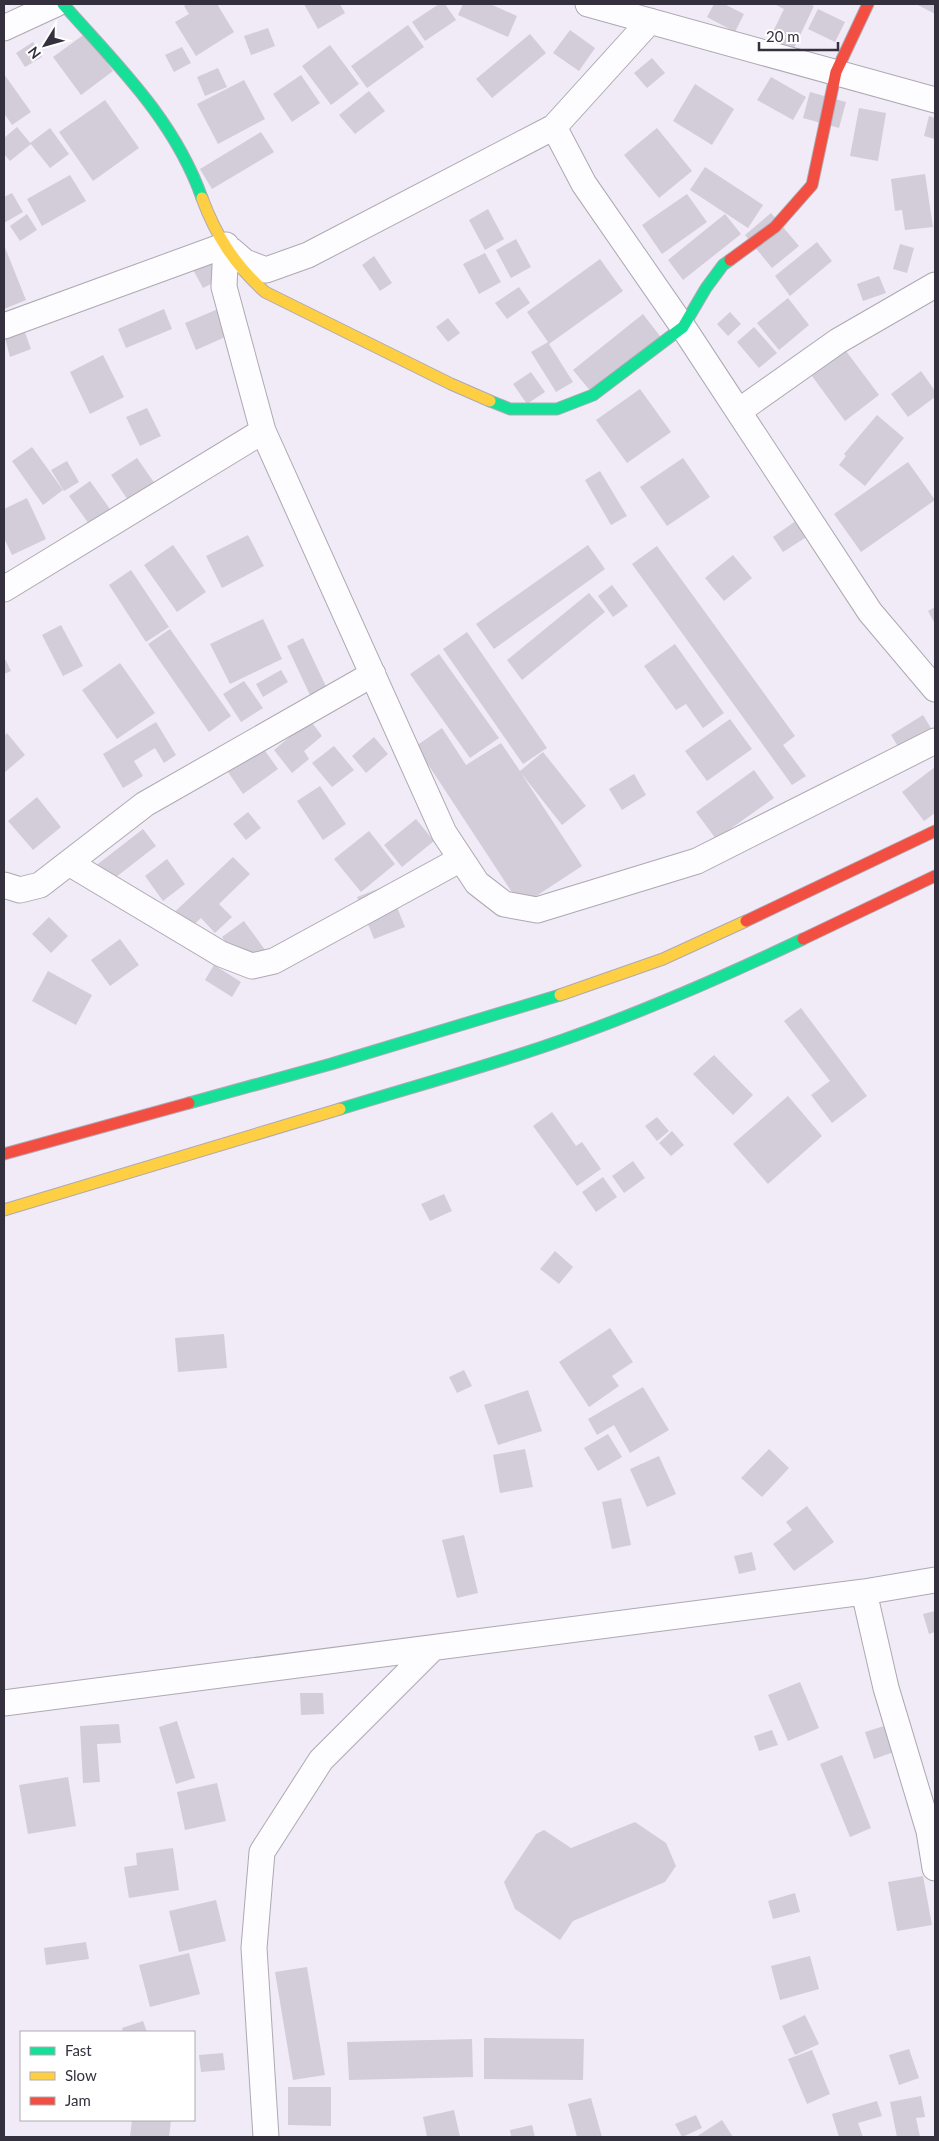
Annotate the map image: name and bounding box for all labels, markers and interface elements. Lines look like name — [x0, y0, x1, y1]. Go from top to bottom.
north arrow — [20, 20, 70, 70]
scale bar — [759, 20, 838, 52]
text: 20 m — [766, 27, 800, 45]
text: N — [24, 44, 44, 63]
legend — [20, 2031, 195, 2121]
text: Fast — [65, 2041, 92, 2059]
text: Slow — [65, 2066, 97, 2084]
text: Jam — [65, 2091, 91, 2109]

